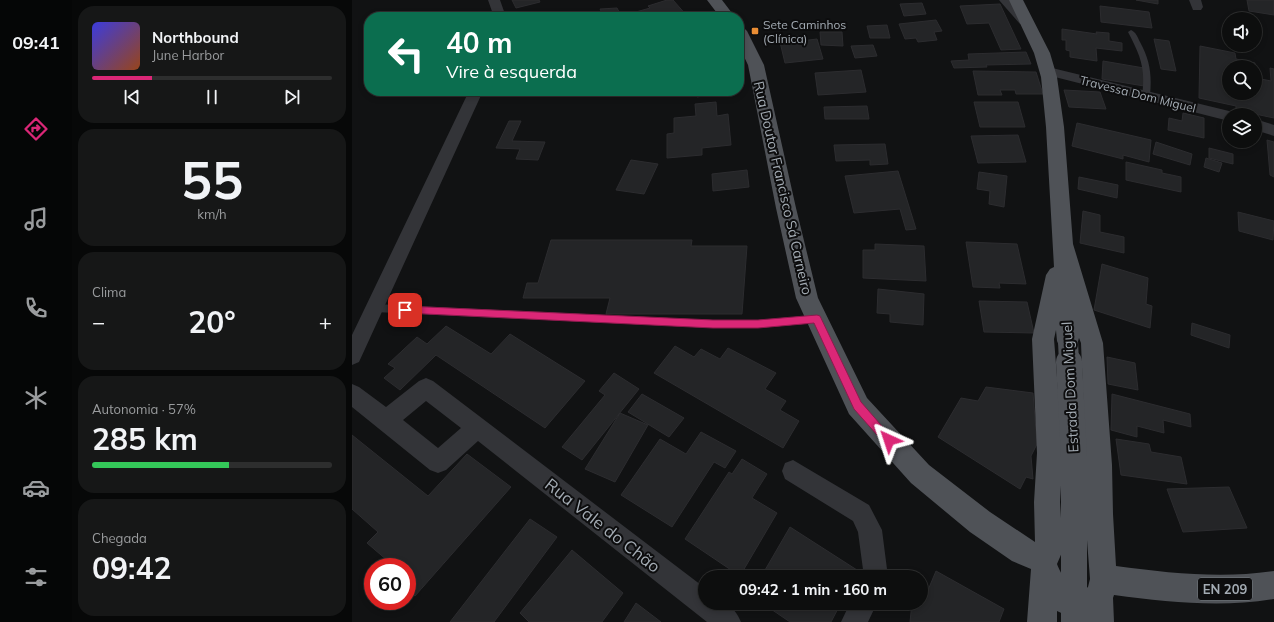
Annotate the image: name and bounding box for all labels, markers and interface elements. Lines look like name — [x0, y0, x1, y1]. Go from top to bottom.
map controls — [1222, 12, 1262, 148]
button: sound — [1222, 12, 1262, 52]
place label: Sete Caminhos (Clínica) — [763, 17, 846, 46]
text: 40 m — [446, 25, 512, 60]
marker: Sete Caminhos (Clínica) — [750, 26, 760, 36]
text: Northbound — [152, 28, 239, 47]
icon: left — [380, 28, 432, 80]
text: 09:41 — [12, 31, 60, 54]
text: June Harbor — [152, 47, 224, 63]
text: Vire à esquerda — [446, 60, 577, 83]
button: search — [1222, 60, 1262, 100]
street label: Travessa Dom Miguel — [1078, 72, 1198, 116]
street label: Rua Doutor Francisco Sá Carneiro — [750, 79, 816, 297]
icon: previous — [121, 86, 143, 108]
icon: pause — [201, 86, 223, 108]
icon: next — [281, 86, 303, 108]
button: layers — [1222, 108, 1262, 148]
icon: directions — [22, 115, 50, 143]
text: 55 — [181, 147, 243, 212]
icon: music — [22, 205, 50, 233]
text: km/h — [197, 206, 227, 222]
text: Clima — [92, 284, 126, 300]
pin — [388, 293, 422, 327]
icon: phone — [22, 294, 50, 322]
icon: arrive — [394, 299, 416, 321]
text: 20° — [188, 303, 236, 341]
text: − — [92, 308, 105, 336]
text: + — [319, 308, 332, 336]
street label: Estrada Dom Miguel — [1058, 321, 1082, 453]
icon: climate — [22, 384, 50, 412]
text: Autonomia · 57% — [92, 401, 196, 417]
position arrow — [868, 419, 910, 461]
text: 285 km — [92, 420, 198, 458]
street label: Rua Vale do Chão — [541, 473, 665, 577]
icon: car — [22, 474, 50, 502]
text: Chegada — [92, 530, 147, 546]
text: 09:42 — [92, 549, 171, 587]
speed limit sign: 60 — [364, 558, 416, 610]
icon: filters — [22, 563, 50, 591]
road number: EN 209 — [1198, 578, 1252, 600]
text: 09:42 · 1 min · 160 m — [739, 580, 887, 599]

